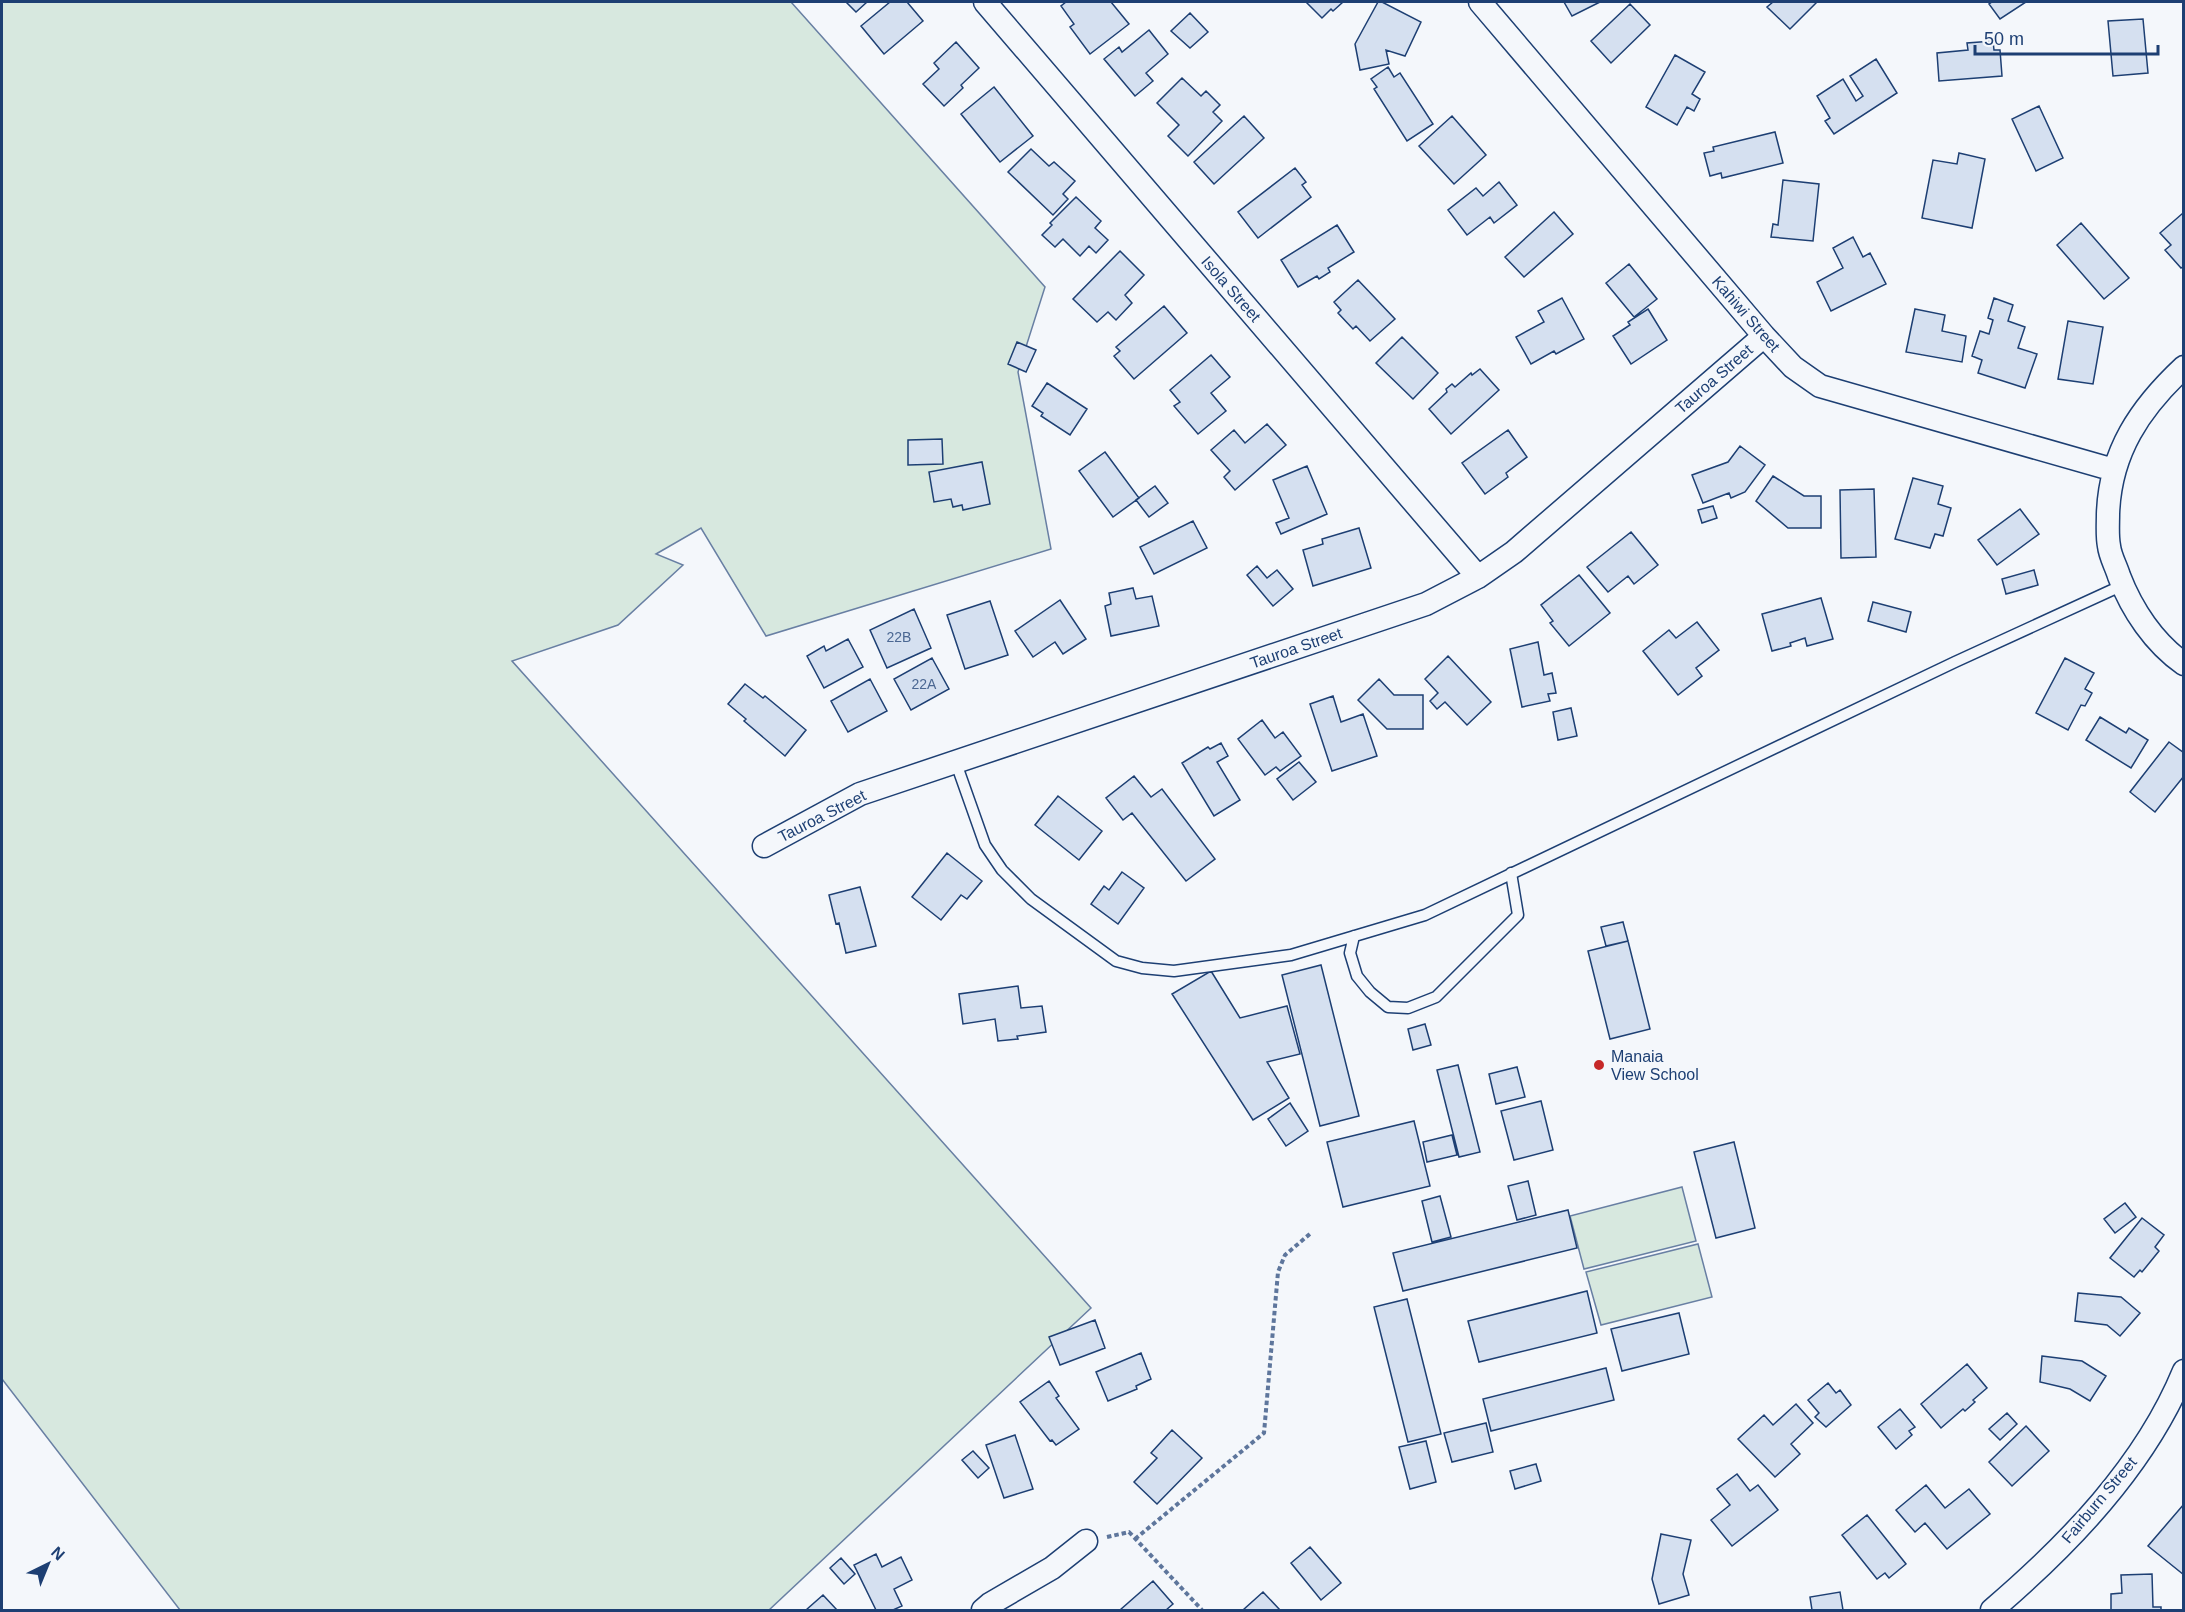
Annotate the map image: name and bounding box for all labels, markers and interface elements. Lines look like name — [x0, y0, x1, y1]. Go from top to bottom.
scale bar — [1975, 18, 2158, 56]
text: 50 m — [1984, 29, 2024, 49]
street label: Isola Street — [1198, 253, 1264, 326]
street label: Kahiwi Street — [1709, 273, 1784, 356]
street label: Tauroa Street — [1672, 341, 1756, 417]
street label: Tauroa Street — [1248, 624, 1345, 672]
house number: 22B — [887, 629, 911, 645]
house number: 22A — [912, 676, 937, 692]
street label: Tauroa Street — [775, 786, 869, 845]
place label: Manaia View School — [1611, 1048, 1699, 1083]
marker: Manaia View School — [1592, 1058, 1606, 1072]
street label: Fairburn Street — [2058, 1453, 2140, 1546]
north arrow — [18, 1534, 78, 1594]
text: N — [48, 1543, 68, 1564]

